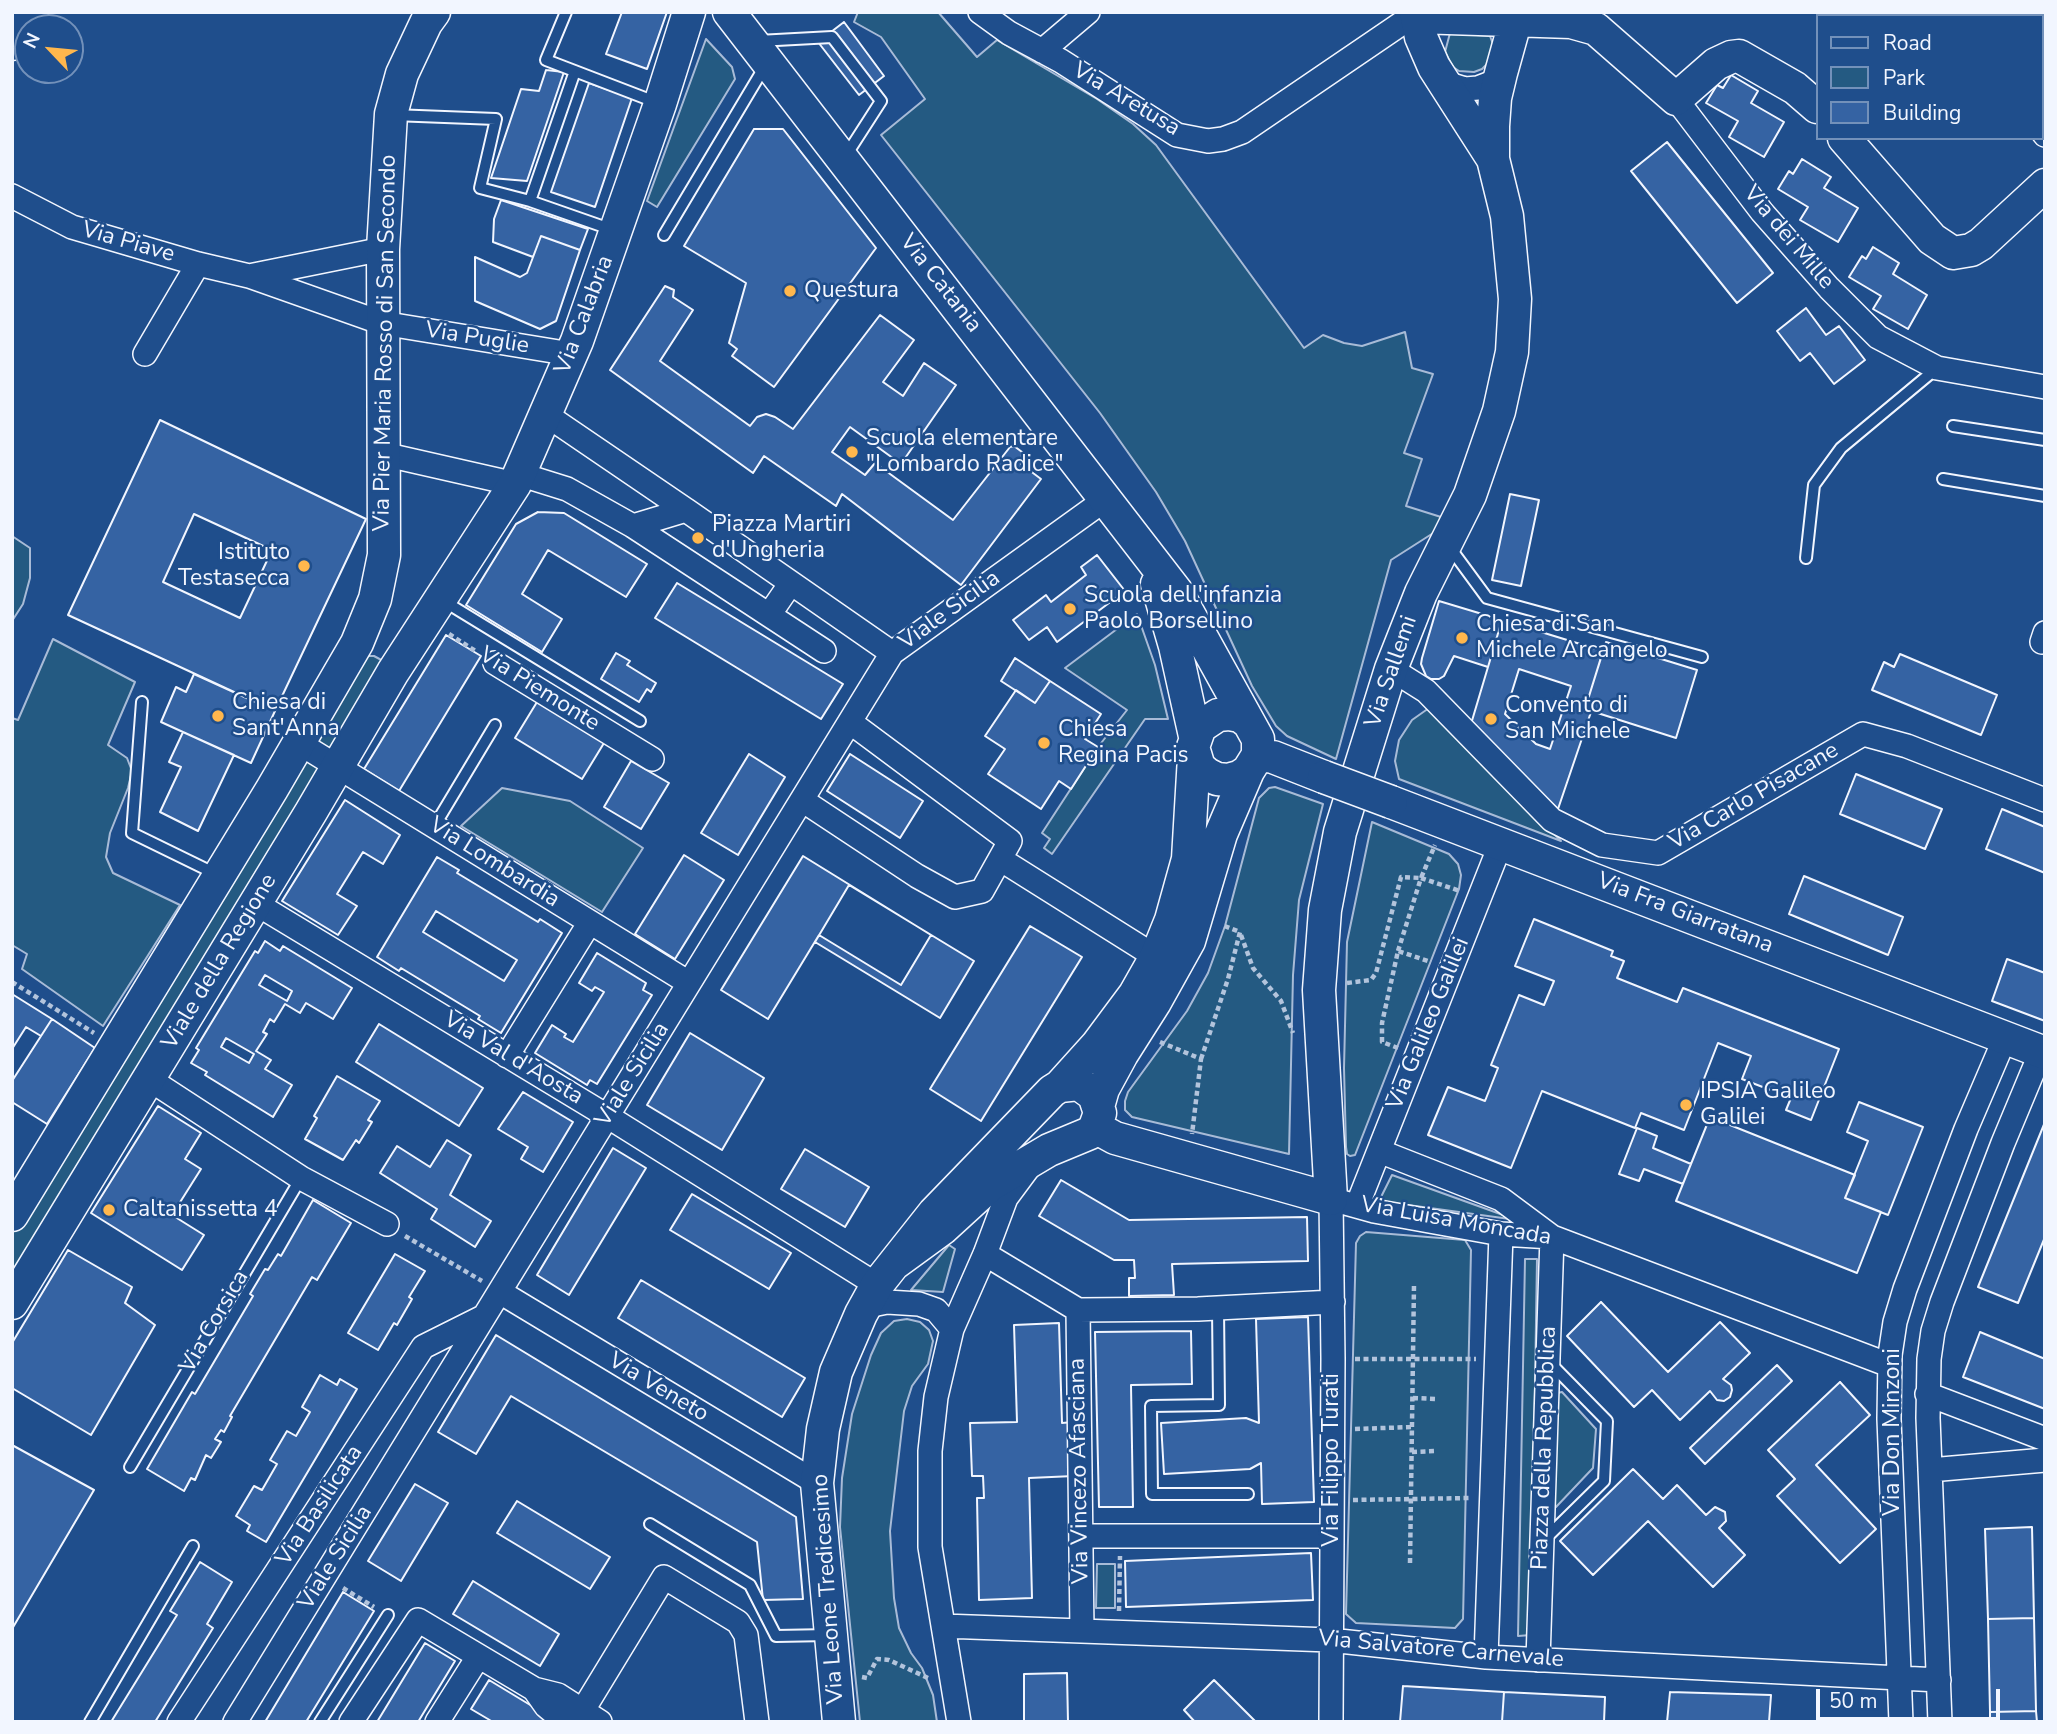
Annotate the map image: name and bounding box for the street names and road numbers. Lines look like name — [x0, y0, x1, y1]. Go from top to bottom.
street label: Via Aretusa — [1067, 57, 1185, 143]
street label: Via Pier Maria Rosso di San Secondo — [369, 154, 403, 532]
street label: Via dei Mille — [1737, 181, 1839, 295]
street label: Via Piave — [78, 217, 178, 269]
street label: Via Catania — [893, 229, 987, 339]
street label: Via Calabria — [550, 252, 620, 378]
street label: Via Puglie — [423, 317, 531, 361]
street label: Viale Sicilia — [894, 565, 1006, 657]
street label: Via Sallemi — [1360, 612, 1424, 732]
street label: Via Piemonte — [474, 642, 604, 738]
street label: Via Carlo Pisacane — [1664, 737, 1844, 857]
street label: Via Lombardia — [424, 812, 564, 914]
street label: Via Fra Giarratana — [1593, 868, 1777, 960]
street label: Viale della Regione — [157, 869, 283, 1055]
street label: Via Galileo Galilei — [1382, 934, 1476, 1114]
street label: Via Val d'Aosta — [438, 1007, 588, 1111]
street label: Viale Sicilia — [590, 1018, 676, 1132]
street label: Via Luisa Moncada — [1359, 1192, 1553, 1252]
street label: Via Corsica — [175, 1266, 255, 1378]
street label: Piazza della Repubblica — [1527, 1326, 1563, 1570]
street label: Via Veneto — [603, 1347, 713, 1429]
street label: Via Don Minzoni — [1879, 1348, 1907, 1516]
street label: Via Vincezo Afasciana — [1064, 1358, 1096, 1584]
street label: Via Filippo Turati — [1318, 1373, 1346, 1547]
street label: Via Basilicata — [271, 1440, 369, 1572]
street label: Via Leone Tredicesimo — [807, 1473, 851, 1705]
street label: Viale Sicilia — [293, 1501, 379, 1615]
street label: Via Salvatore Carnevale — [1317, 1626, 1565, 1674]

